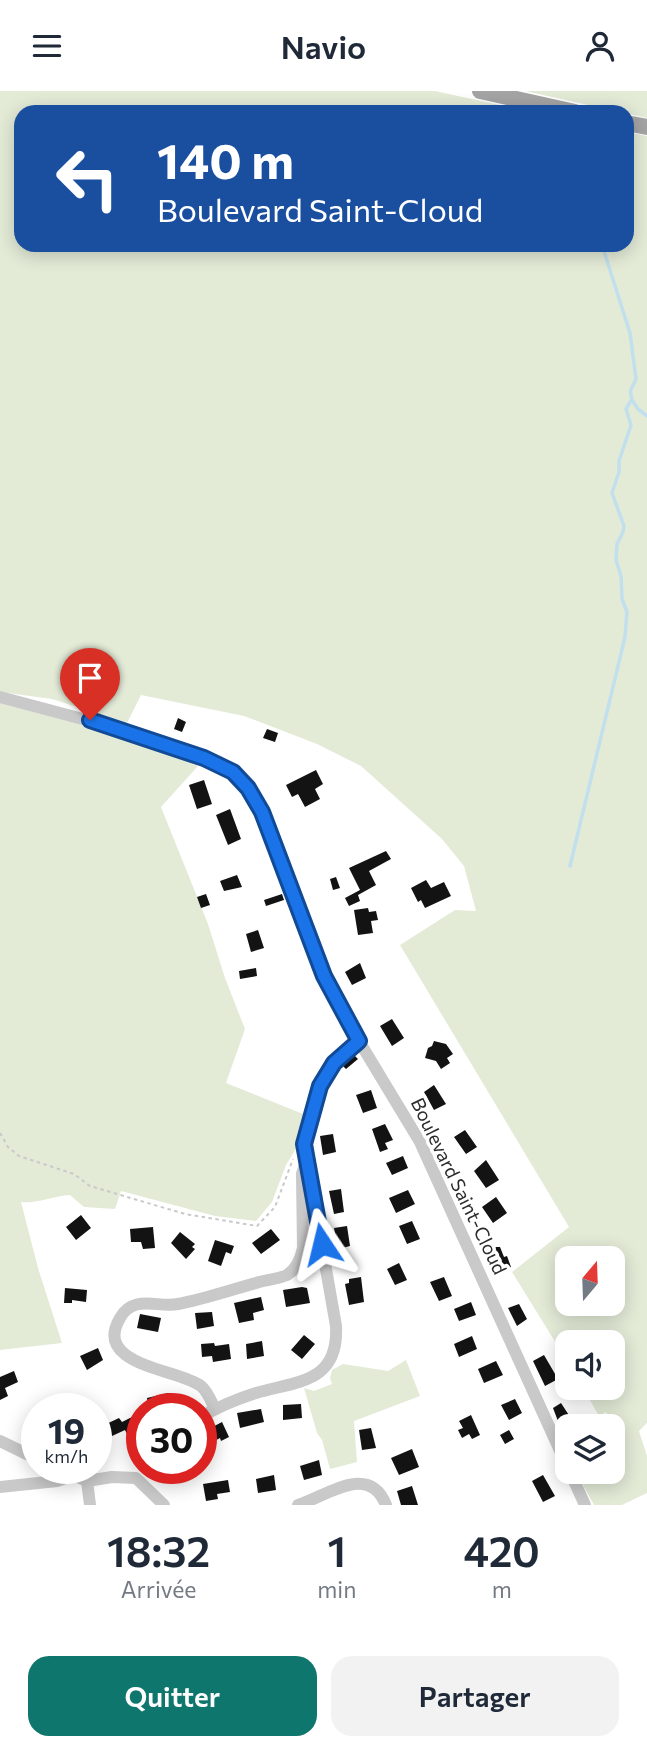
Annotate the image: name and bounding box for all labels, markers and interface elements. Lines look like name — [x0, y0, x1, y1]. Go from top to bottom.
text: Navio — [281, 26, 366, 66]
icon: menu — [28, 27, 66, 65]
icon: person — [581, 27, 619, 65]
text: 140 m — [157, 129, 294, 189]
icon: left — [42, 133, 133, 224]
text: Boulevard Saint-Cloud — [157, 189, 483, 229]
pin — [60, 648, 120, 720]
icon: arrive — [71, 659, 109, 697]
street label: Boulevard Saint-Cloud — [407, 1094, 512, 1278]
position arrow — [285, 1207, 359, 1281]
north arrow — [555, 1246, 625, 1316]
map controls — [555, 1246, 625, 1484]
button: sound — [555, 1330, 625, 1400]
speed limit sign: 30 — [126, 1393, 217, 1484]
text: 19 — [48, 1408, 85, 1451]
button: layers — [555, 1414, 625, 1484]
text: km/h — [45, 1445, 88, 1467]
text: 18:32 — [107, 1524, 210, 1576]
text: 1 — [327, 1524, 346, 1576]
text: 420 — [463, 1524, 540, 1576]
text: Arrivée — [121, 1575, 197, 1603]
text: min — [317, 1575, 356, 1603]
text: m — [492, 1575, 512, 1603]
button: Quitter — [28, 1656, 317, 1736]
button: Partager — [331, 1656, 619, 1736]

